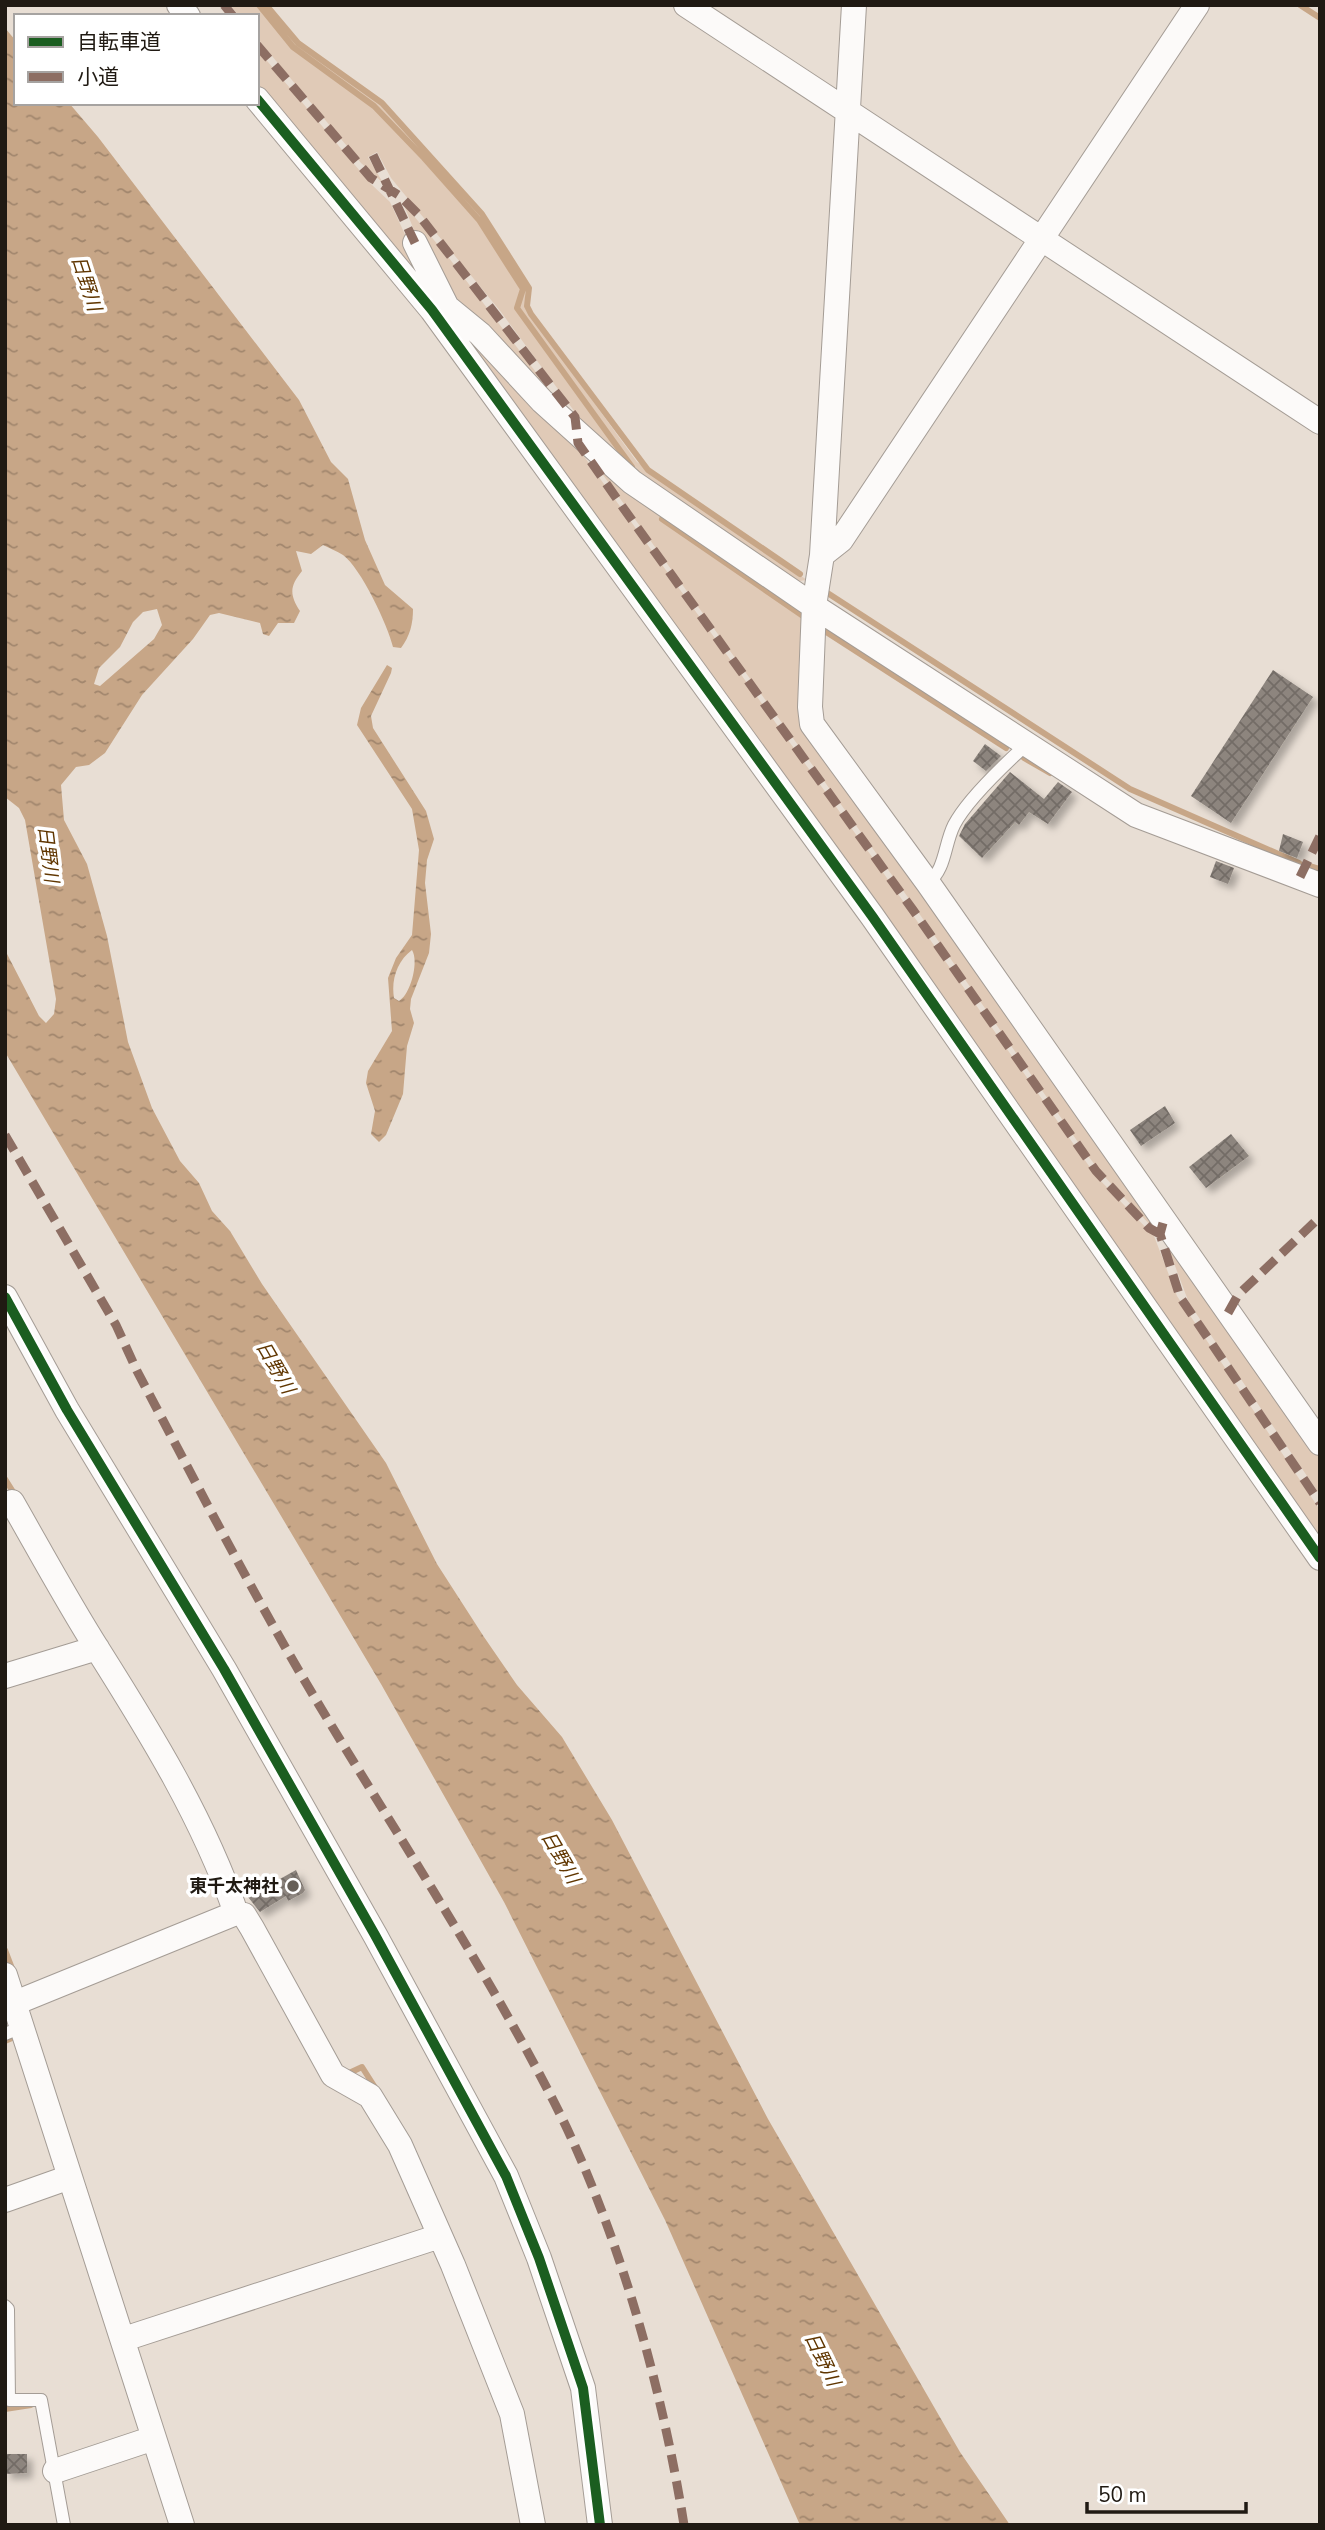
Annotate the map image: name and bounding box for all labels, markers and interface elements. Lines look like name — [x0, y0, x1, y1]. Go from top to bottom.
legend — [14, 14, 259, 105]
text: 自転車道 — [77, 28, 161, 56]
text: 小道 — [77, 63, 119, 91]
water label: 日野川 — [65, 252, 108, 316]
water label: 日野川 — [32, 824, 65, 886]
water label: 日野川 — [250, 1336, 302, 1400]
water label: 日野川 — [535, 1826, 587, 1890]
place label: 東千太神社 — [189, 1874, 279, 1898]
marker: 東千太神社 — [285, 1878, 301, 1894]
water label: 日野川 — [798, 2328, 847, 2393]
scale bar — [1087, 2470, 1246, 2514]
text: 50 m — [1098, 2481, 1147, 2509]

